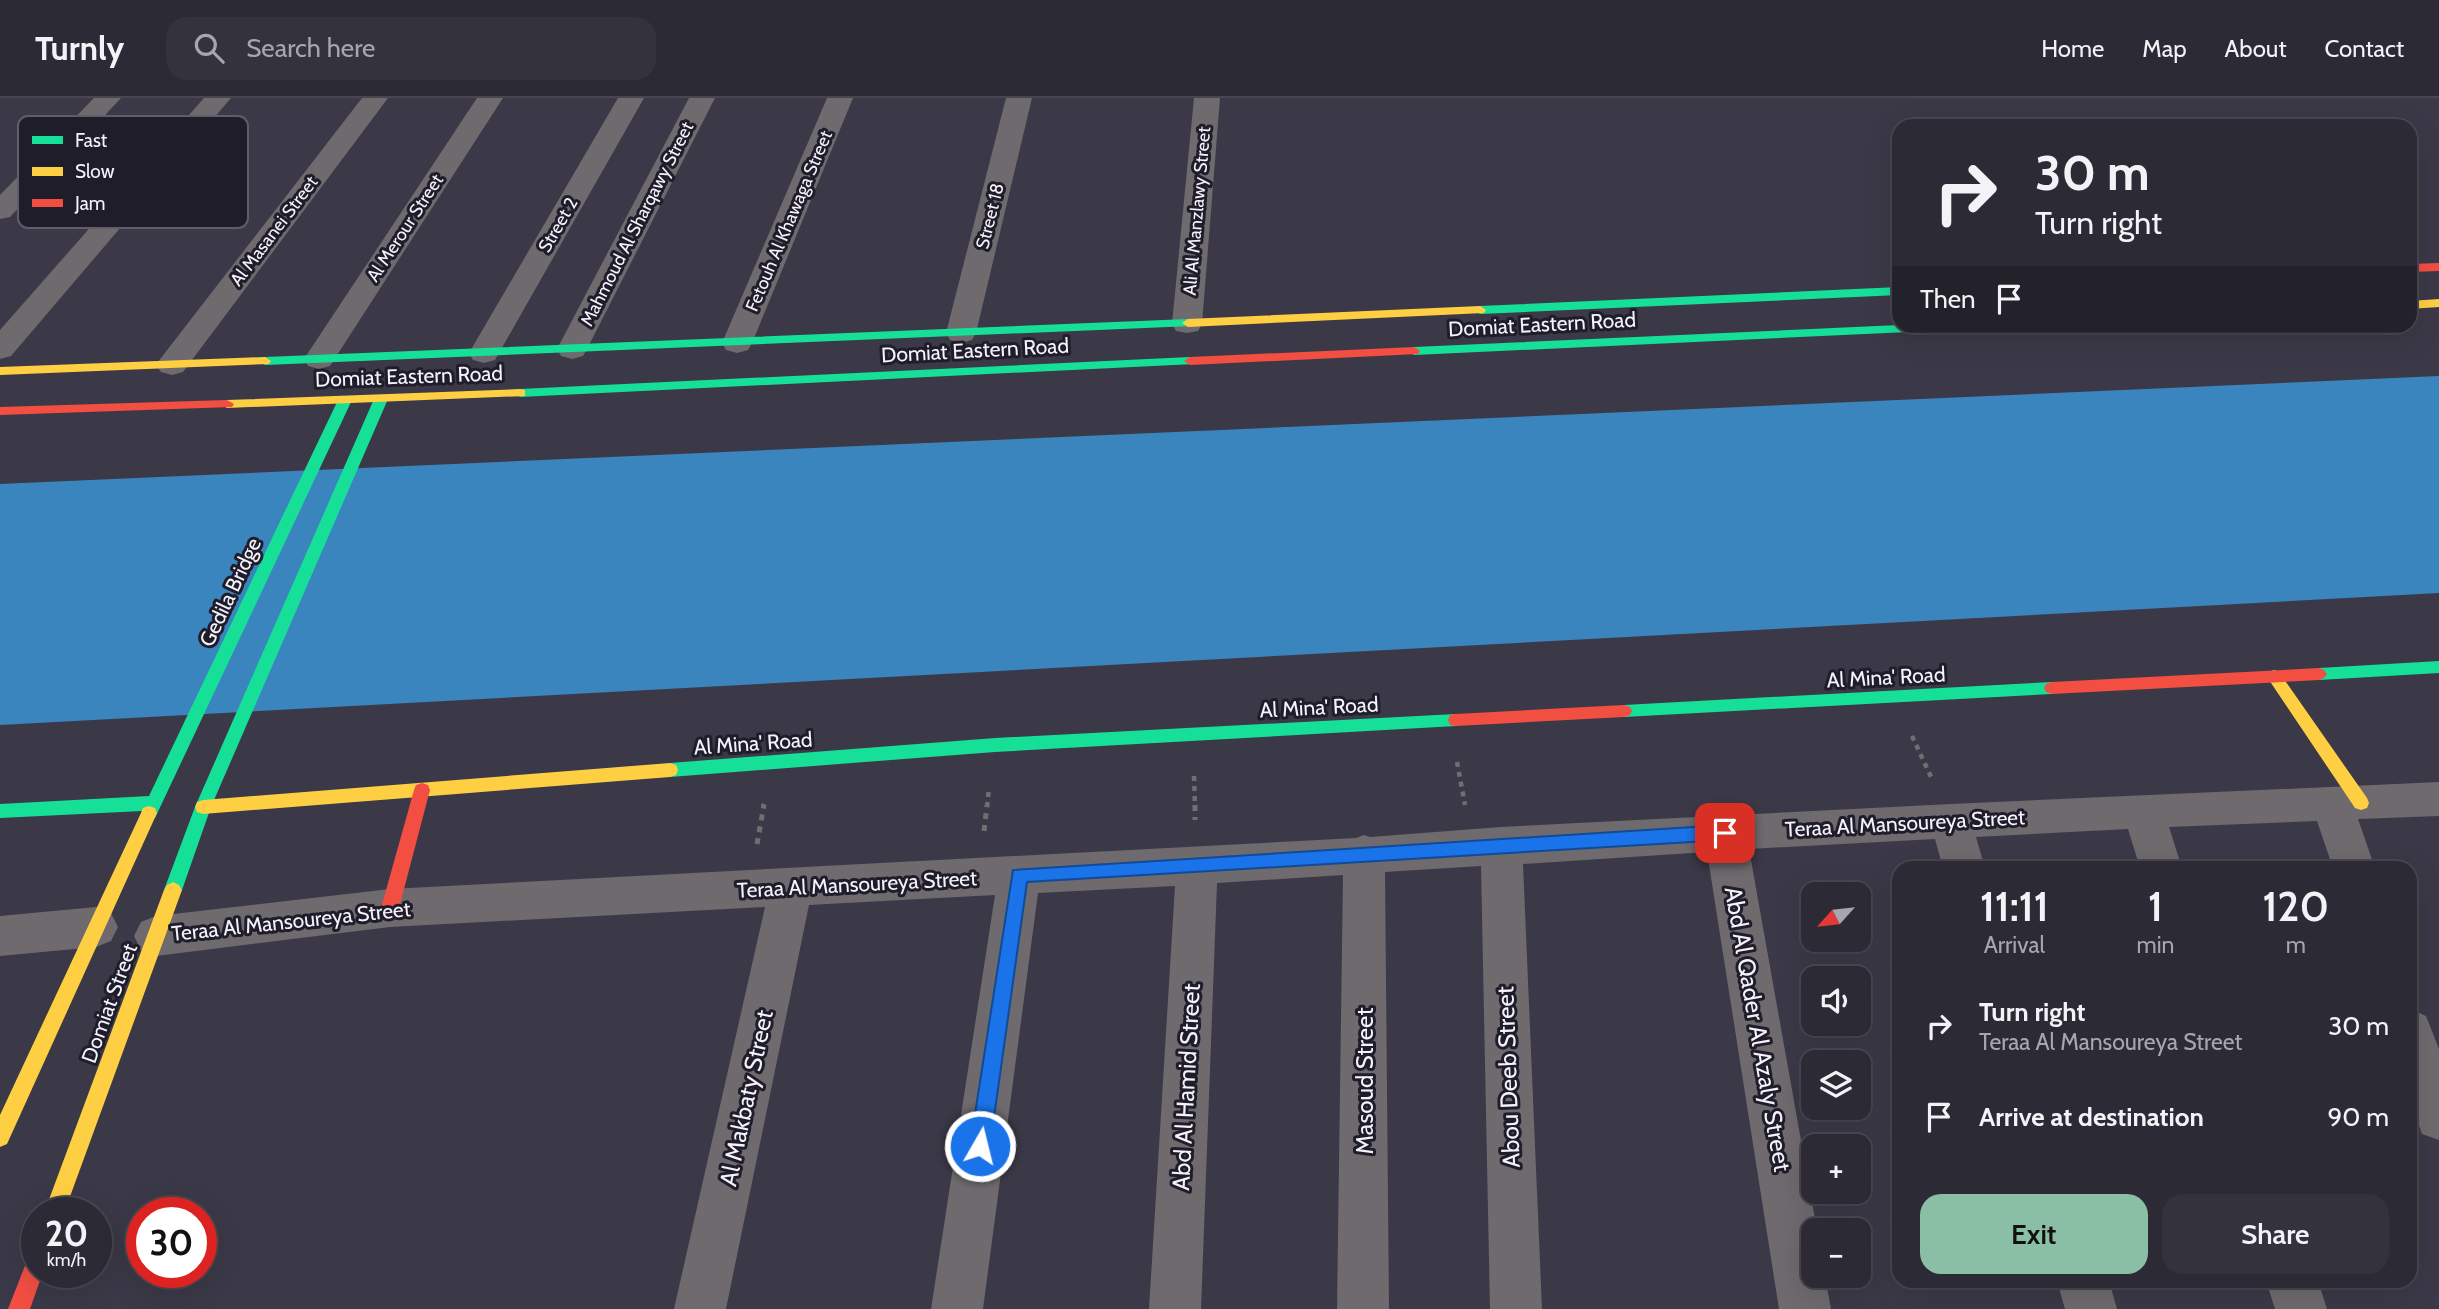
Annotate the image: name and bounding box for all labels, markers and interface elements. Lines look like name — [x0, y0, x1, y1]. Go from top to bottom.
search box — [166, 17, 656, 80]
text: Turnly — [35, 28, 124, 68]
icon: search — [190, 29, 228, 67]
text: Search here — [246, 32, 375, 64]
text: Home — [2041, 34, 2104, 63]
text: Map — [2142, 34, 2187, 63]
text: About — [2225, 34, 2287, 63]
text: Contact — [2325, 34, 2404, 63]
legend — [18, 116, 248, 228]
street label: Mahmoud Al Sharqawy Street — [576, 118, 698, 330]
street label: Ali Al Manzlawy Street — [1179, 126, 1215, 296]
street label: Fetouh Al Khawaga Street — [741, 127, 837, 315]
text: Fast — [75, 129, 108, 152]
text: 30 m — [2035, 143, 2150, 202]
icon: right — [1920, 147, 2011, 238]
text: Slow — [75, 160, 115, 183]
street label: Al Merour Street — [362, 170, 448, 286]
street label: Al Masanei Street — [226, 172, 322, 290]
street label: Street 18 — [971, 181, 1009, 251]
text: Jam — [74, 192, 105, 215]
street label: Street 2 — [534, 194, 582, 256]
text: Turn right — [2035, 203, 2162, 242]
icon: arrive — [1990, 280, 2028, 318]
text: Then — [1920, 283, 1976, 315]
street label: Domiat Eastern Road — [1447, 307, 1637, 341]
street label: Domiat Eastern Road — [880, 333, 1070, 367]
street label: Domiat Eastern Road — [315, 360, 503, 392]
street label: Gedila Bridge — [194, 533, 266, 650]
street label: Al Mina' Road — [1826, 661, 1946, 693]
street label: Al Mina' Road — [1259, 691, 1379, 723]
street label: Al Mina' Road — [693, 726, 813, 760]
pin — [1695, 803, 1755, 863]
street label: Teraa Al Mansoureya Street — [1784, 804, 2026, 842]
icon: arrive — [1706, 814, 1744, 852]
street label: Teraa Al Mansoureya Street — [736, 865, 978, 903]
text: 11:11 — [1980, 880, 2049, 932]
text: 1 — [2148, 880, 2163, 932]
text: 120 — [2262, 880, 2329, 932]
north arrow — [1801, 882, 1871, 952]
map controls — [1801, 882, 1871, 1288]
street label: Abd Al Qader Al Azaly Street — [1719, 884, 1797, 1174]
street label: Teraa Al Mansoureya Street — [170, 896, 412, 946]
text: Arrival — [1984, 931, 2045, 959]
text: min — [2137, 931, 2174, 959]
text: m — [2286, 931, 2306, 959]
street label: Domiat Street — [76, 940, 142, 1066]
button: sound — [1801, 966, 1871, 1036]
street label: Abd Al Hamid Street — [1166, 983, 1206, 1191]
street label: Abou Deeb Street — [1490, 986, 1526, 1168]
text: Turn right — [1979, 996, 2085, 1028]
street label: Al Makbaty Street — [713, 1007, 779, 1189]
icon: right — [1920, 1007, 1958, 1045]
street label: Masoud Street — [1350, 1008, 1379, 1154]
text: 30 m — [2328, 1010, 2389, 1042]
text: Teraa Al Mansoureya Street — [1979, 1028, 2242, 1056]
button: layers — [1801, 1050, 1871, 1120]
icon: arrive — [1920, 1098, 1958, 1136]
text: Arrive at destination — [1979, 1101, 2204, 1133]
text: 90 m — [2327, 1101, 2389, 1133]
position arrow — [943, 1109, 1017, 1183]
button: + — [1801, 1134, 1871, 1204]
button: Exit — [1920, 1194, 2148, 1274]
button: Share — [2162, 1194, 2389, 1274]
speed limit sign: 30 — [126, 1197, 217, 1288]
text: 20 — [45, 1212, 88, 1255]
button: − — [1801, 1218, 1871, 1288]
text: km/h — [47, 1249, 86, 1271]

